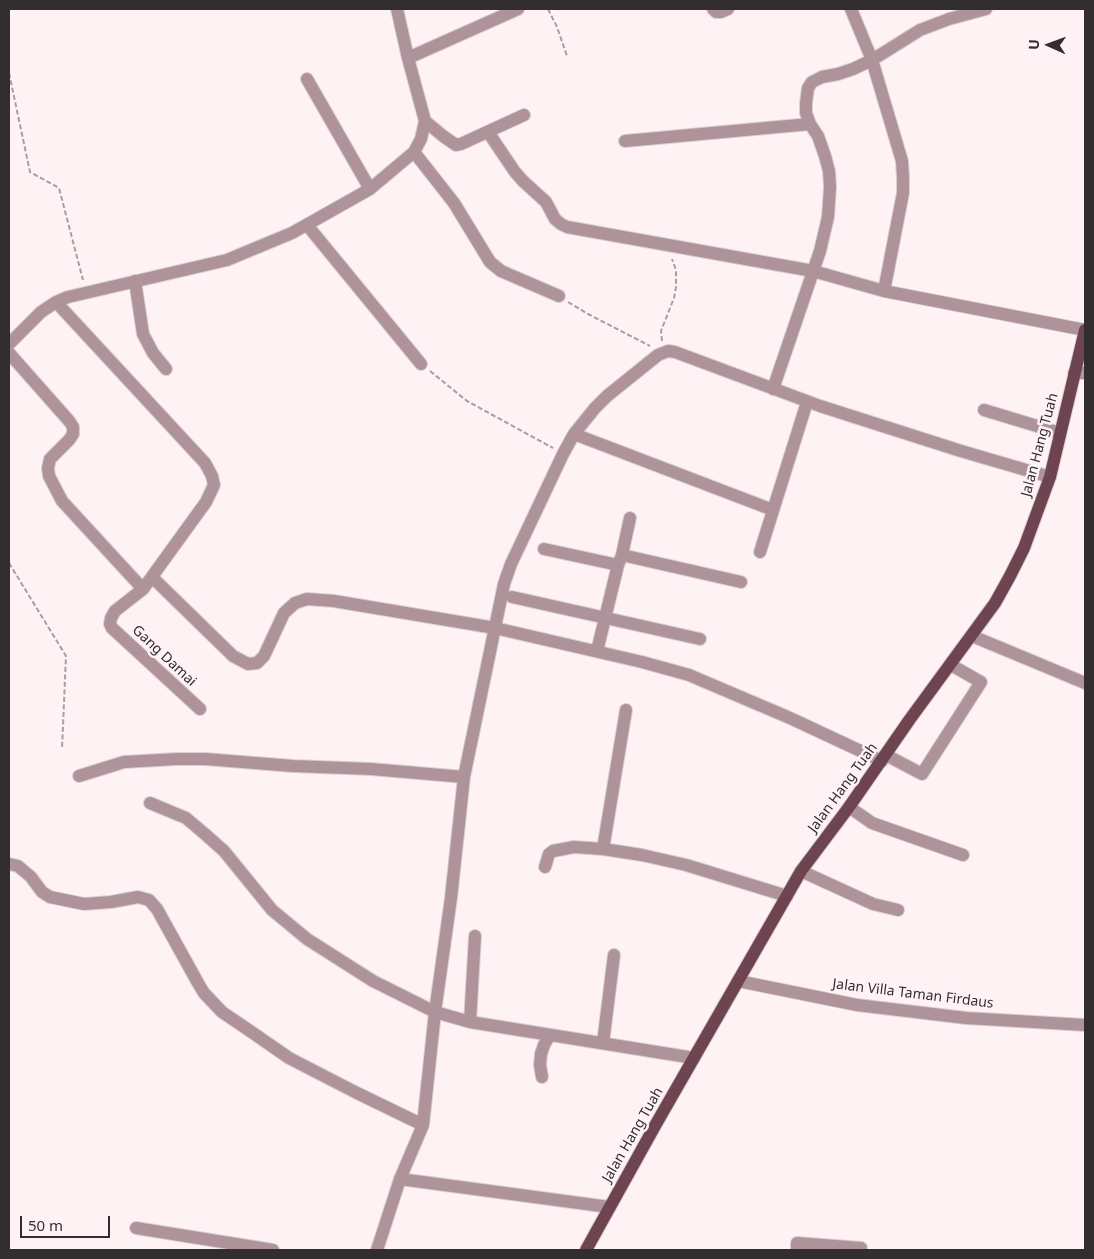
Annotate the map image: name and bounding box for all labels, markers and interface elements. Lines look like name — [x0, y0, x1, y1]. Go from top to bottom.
north arrow — [1024, 20, 1074, 70]
text: U — [1024, 39, 1043, 50]
street label: Jalan Hang Tuah — [1018, 391, 1062, 499]
street label: Gang Damai — [128, 622, 200, 690]
street label: Jalan Hang Tuah — [805, 740, 881, 836]
street label: Jalan Villa Taman Firdaus — [832, 976, 994, 1012]
street label: Jalan Hang Tuah — [599, 1085, 667, 1185]
scale bar — [22, 1206, 112, 1238]
text: 50 m — [28, 1215, 63, 1235]

